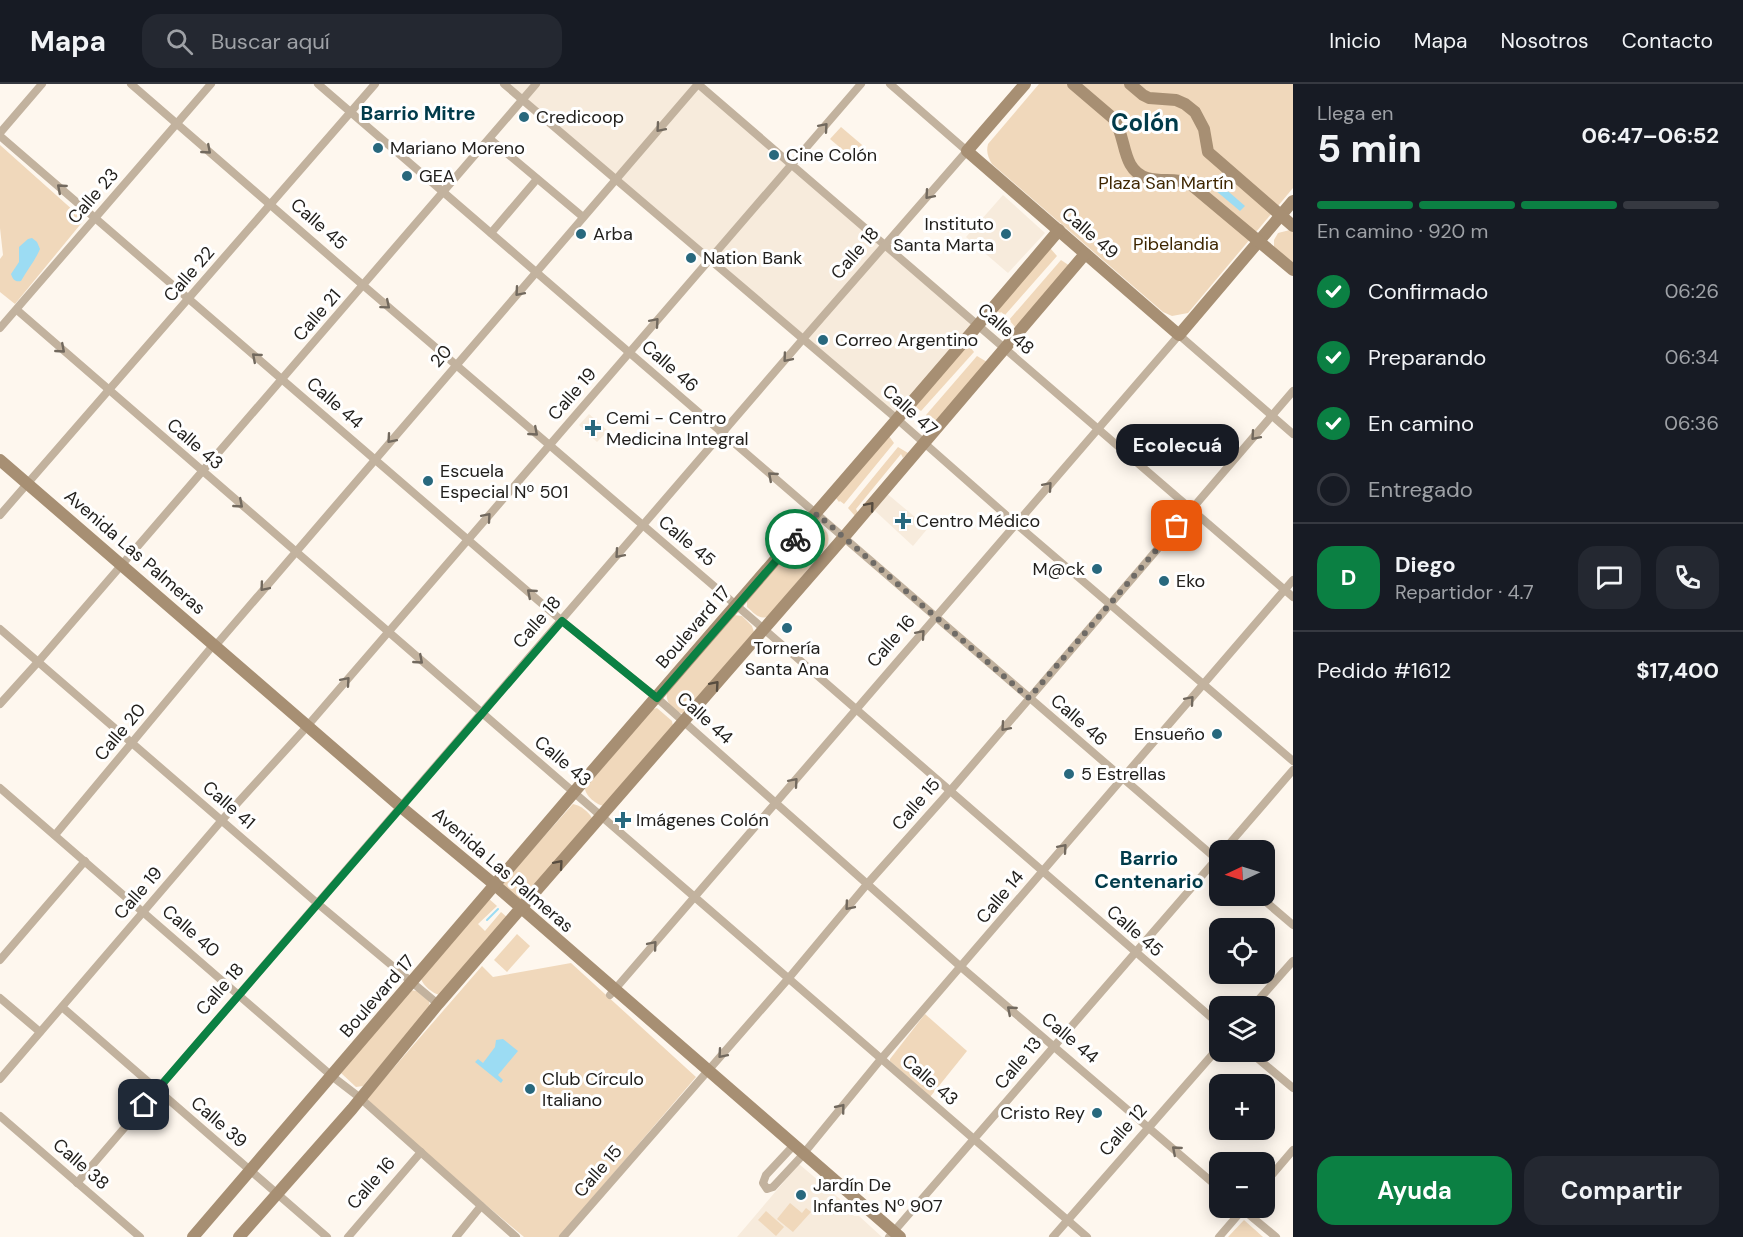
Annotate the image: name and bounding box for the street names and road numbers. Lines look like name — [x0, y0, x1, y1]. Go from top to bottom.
street label: Calle 23 — [62, 163, 124, 229]
street label: Calle 45 — [286, 193, 352, 255]
street label: Calle 49 — [1056, 202, 1124, 264]
street label: Calle 18 — [826, 222, 884, 284]
street label: Calle 22 — [158, 241, 220, 307]
street label: Calle 21 — [288, 284, 346, 346]
street label: Calle 48 — [973, 298, 1039, 360]
street label: Calle 46 — [636, 335, 704, 397]
street label: 20 — [425, 340, 457, 372]
street label: Calle 19 — [542, 362, 602, 426]
street label: Calle 44 — [302, 372, 368, 434]
street label: Calle 47 — [877, 379, 943, 441]
street label: Calle 43 — [162, 413, 228, 475]
street label: Avenida Las Palmeras — [59, 484, 211, 620]
street label: Calle 45 — [653, 510, 721, 572]
street label: Boulevard 17 — [650, 581, 736, 673]
street label: Calle 18 — [508, 591, 566, 653]
street label: Calle 16 — [861, 609, 921, 673]
street label: Calle 44 — [672, 686, 738, 750]
street label: Calle 46 — [1045, 689, 1113, 751]
street label: Calle 20 — [89, 698, 151, 766]
street label: Calle 43 — [530, 730, 596, 792]
street label: Calle 15 — [886, 773, 946, 835]
street label: Calle 41 — [198, 776, 260, 834]
street label: Avenida Las Palmeras — [427, 802, 579, 938]
street label: Calle 19 — [108, 861, 168, 925]
street label: Calle 14 — [971, 865, 1029, 929]
street label: Calle 40 — [157, 899, 225, 963]
street label: Calle 45 — [1102, 900, 1168, 962]
street label: Boulevard 17 — [334, 950, 420, 1042]
street label: Calle 18 — [191, 958, 249, 1020]
street label: Calle 44 — [1036, 1007, 1104, 1069]
street label: Calle 13 — [989, 1032, 1047, 1094]
street label: Calle 43 — [897, 1049, 963, 1111]
street label: Calle 39 — [186, 1091, 252, 1153]
street label: Calle 12 — [1094, 1099, 1152, 1161]
street label: Calle 38 — [48, 1133, 114, 1195]
street label: Calle 15 — [568, 1140, 628, 1202]
street label: Calle 16 — [341, 1151, 401, 1215]

